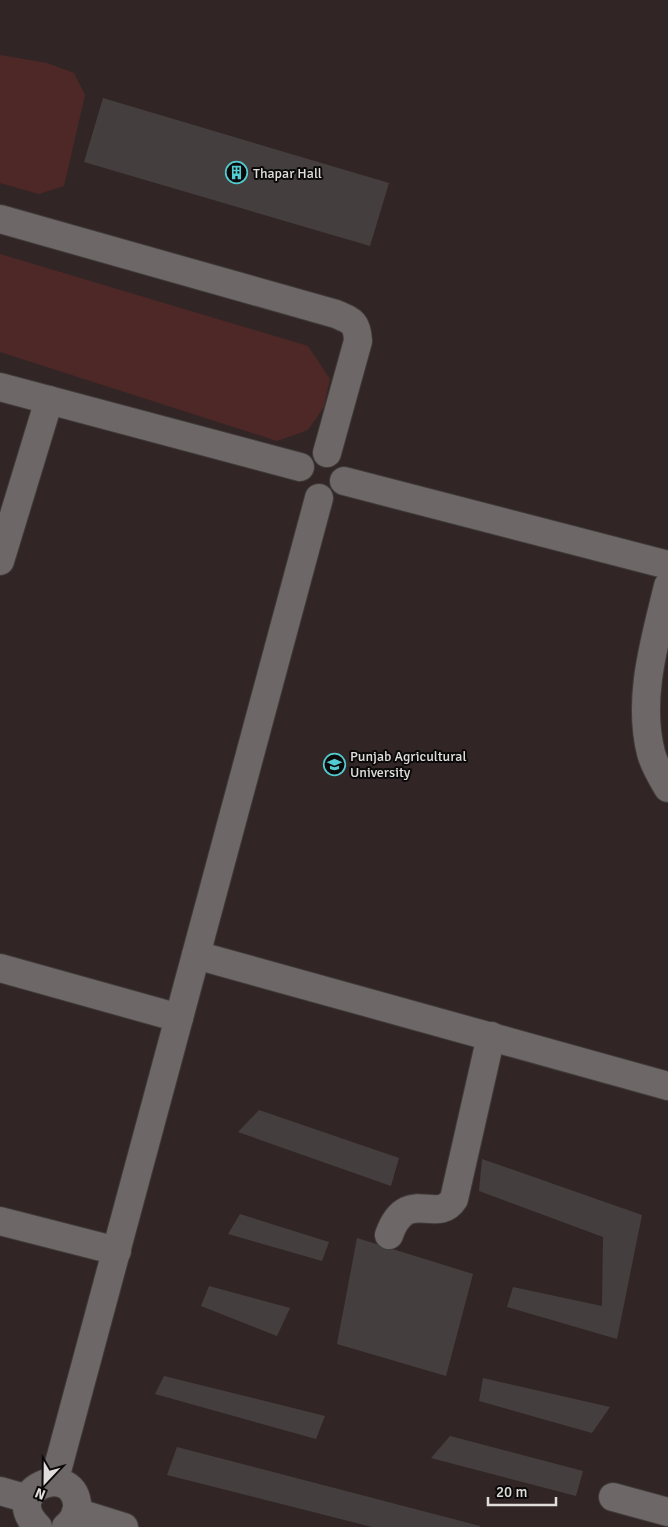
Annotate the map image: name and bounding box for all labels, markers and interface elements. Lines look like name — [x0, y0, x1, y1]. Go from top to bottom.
building icon: Thapar Hall — [225, 161, 249, 185]
place label: Thapar Hall — [253, 165, 322, 182]
place label: Punjab Agricultural University — [350, 748, 467, 781]
school or university icon: Punjab Agricultural University — [322, 752, 346, 776]
north arrow — [20, 1457, 70, 1507]
scale bar — [488, 1474, 556, 1506]
text: 20 m — [496, 1483, 527, 1501]
text: N — [33, 1484, 48, 1503]

